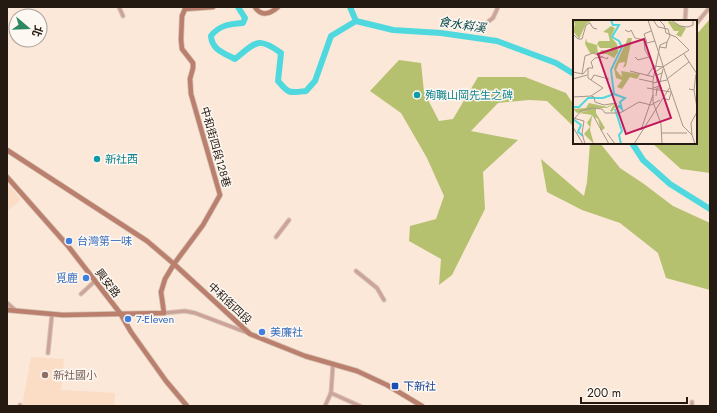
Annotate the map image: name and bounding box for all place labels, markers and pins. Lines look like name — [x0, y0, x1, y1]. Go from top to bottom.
place label: 殉職山岡先生之碑 — [425, 87, 513, 103]
marker: 殉職山岡先生之碑 — [412, 90, 422, 100]
place label: 新社西 — [105, 151, 138, 167]
marker: 新社西 — [92, 154, 102, 164]
place label: 台灣第一味 — [77, 233, 132, 249]
marker: 台灣第一味 — [64, 236, 74, 246]
place label: 覓鹿 — [56, 270, 78, 286]
marker: 覓鹿 — [81, 273, 91, 283]
place label: 7-Eleven — [136, 311, 174, 327]
marker: 7-Eleven — [123, 314, 133, 324]
place label: 美廉社 — [270, 324, 303, 340]
marker: 美廉社 — [257, 327, 267, 337]
place label: 新社國小 — [53, 367, 97, 383]
marker: 新社國小 — [40, 370, 50, 380]
place label: 下新社 — [403, 378, 436, 394]
marker: 下新社 — [390, 381, 400, 391]

